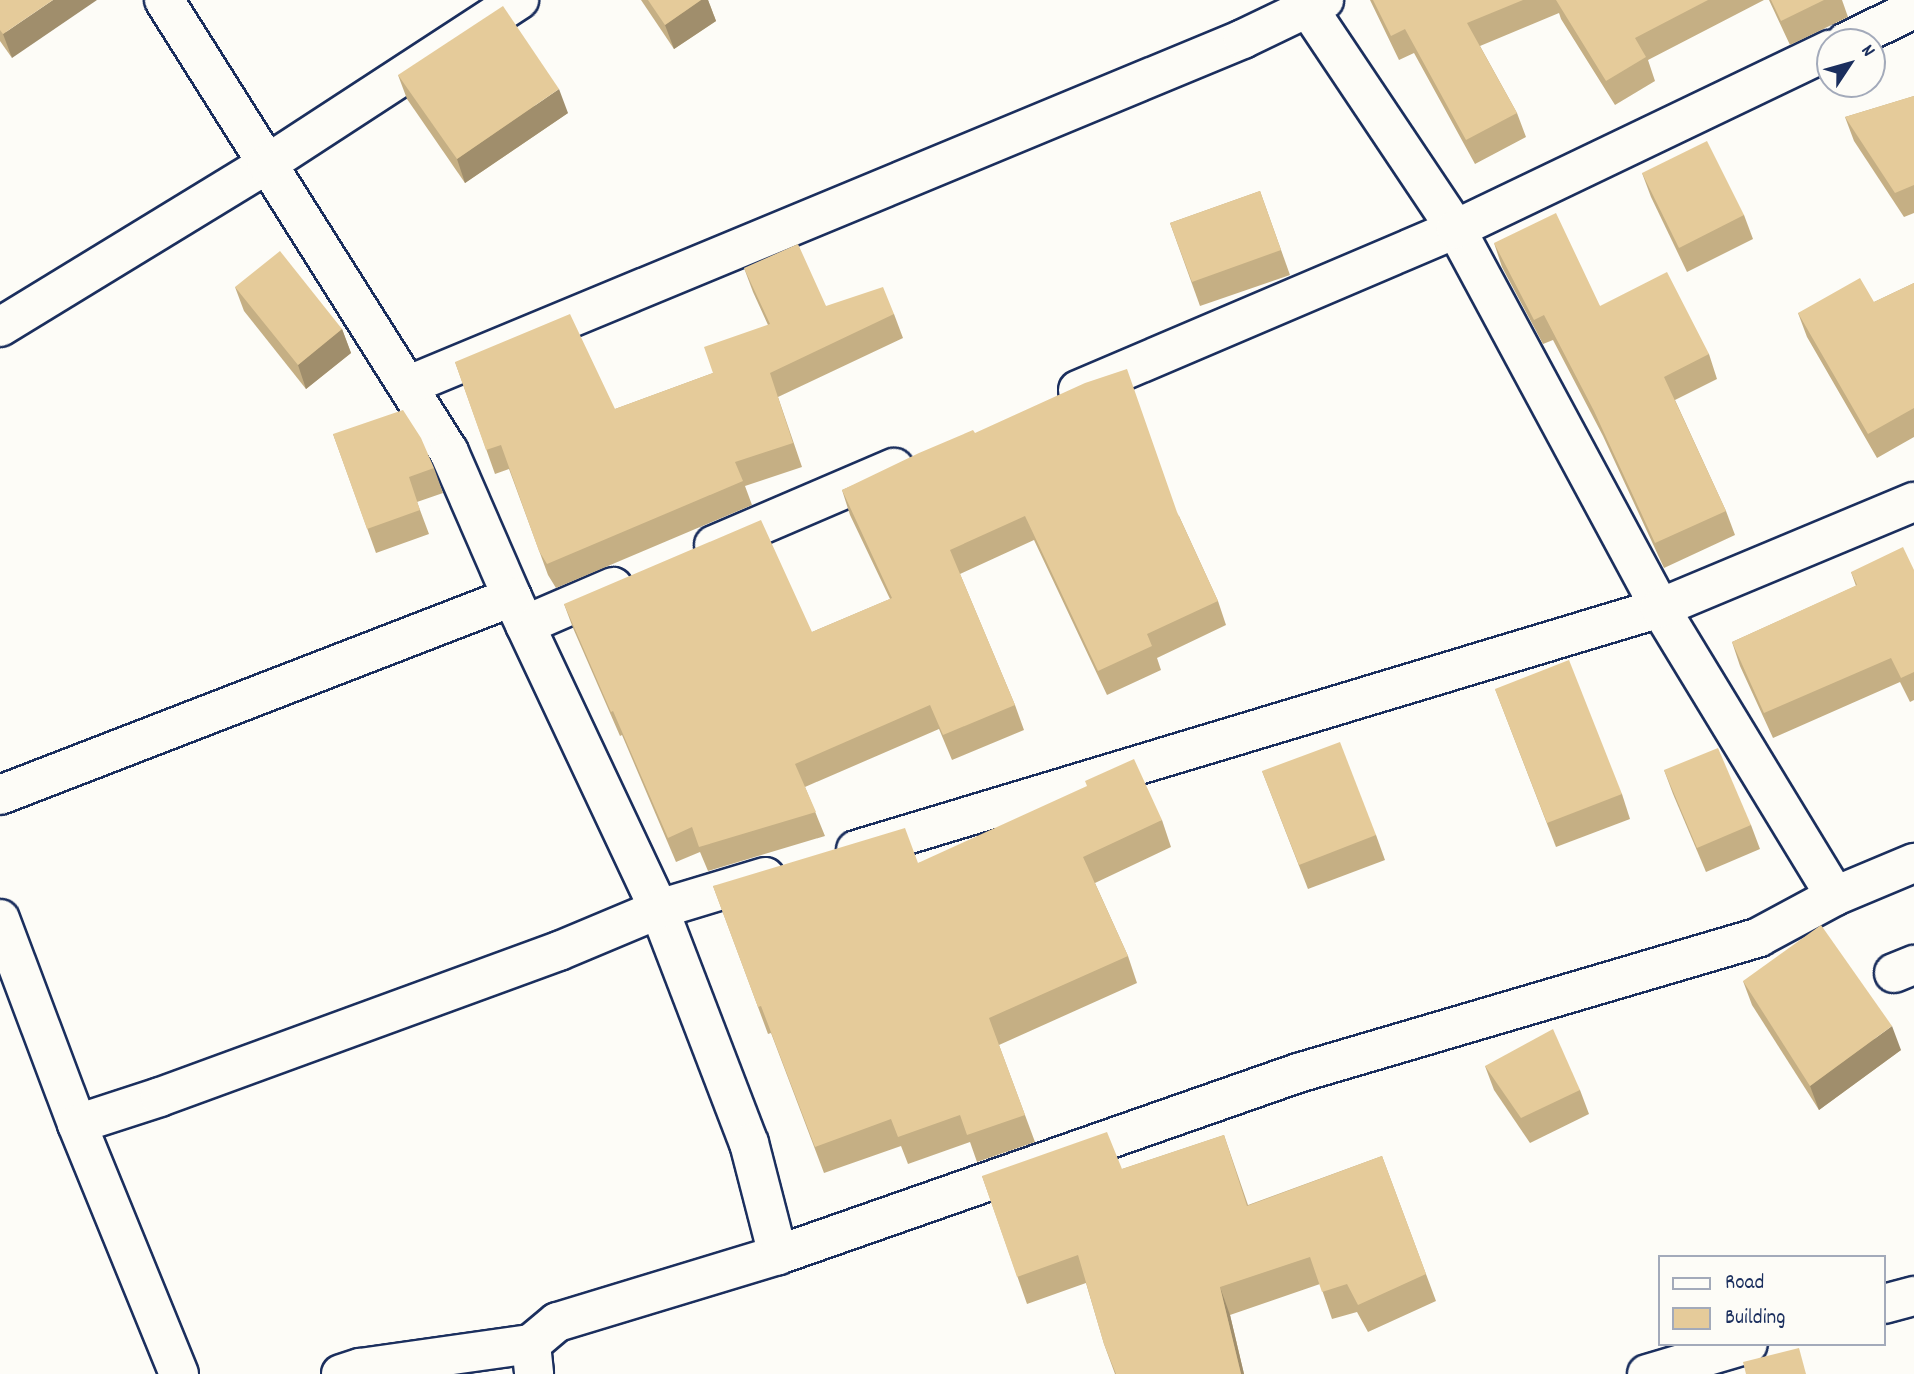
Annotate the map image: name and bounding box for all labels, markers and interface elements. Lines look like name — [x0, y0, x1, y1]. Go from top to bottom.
north arrow — [1816, 28, 1886, 98]
text: N — [1853, 40, 1880, 63]
legend — [1658, 1255, 1886, 1346]
text: Road — [1725, 1269, 1764, 1299]
text: Building — [1725, 1304, 1785, 1334]

